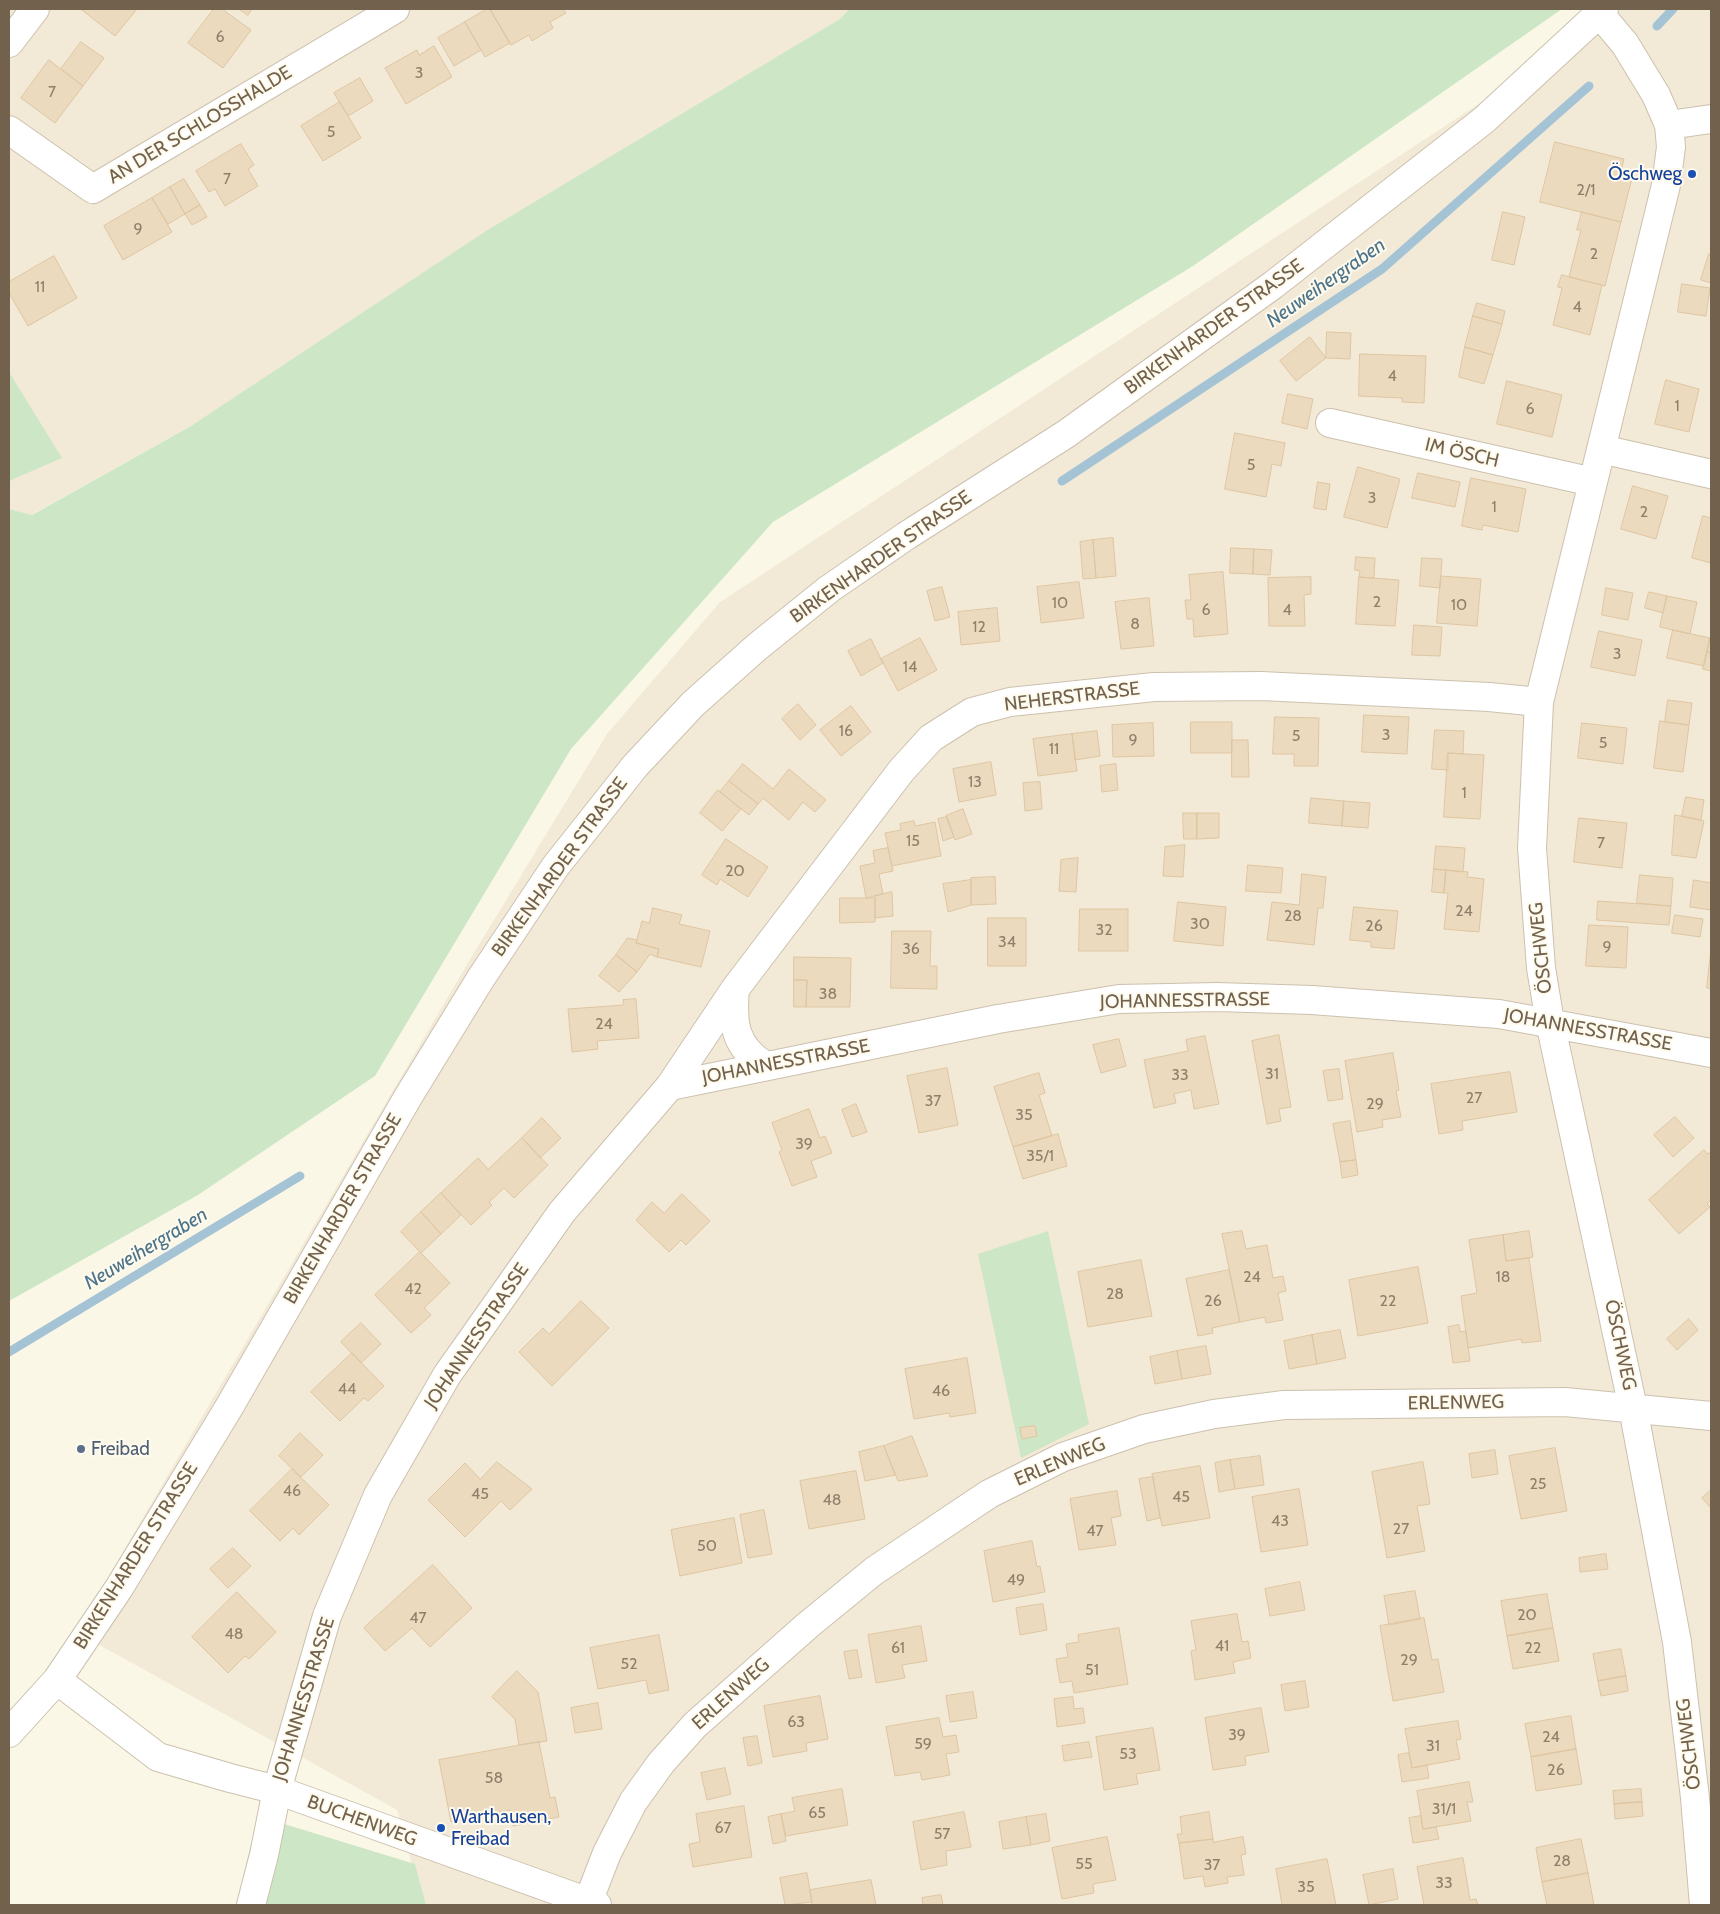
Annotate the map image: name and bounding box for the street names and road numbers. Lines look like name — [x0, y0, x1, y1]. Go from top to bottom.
street label: AN DER SCHLOSSHALDE — [104, 61, 296, 189]
street label: BIRKENHARDER STRASSE — [1120, 254, 1308, 400]
street label: IM ÖSCH — [1423, 433, 1501, 473]
street label: BIRKENHARDER STRASSE — [786, 486, 976, 628]
street label: NEHERSTRASSE — [1003, 677, 1141, 717]
street label: BIRKENHARDER STRASSE — [487, 773, 633, 961]
street label: ÖSCHWEG — [1525, 901, 1557, 995]
street label: JOHANNESSTRASSE — [1100, 988, 1270, 1014]
street label: JOHANNESSTRASSE — [1502, 1004, 1674, 1056]
street label: JOHANNESSTRASSE — [700, 1035, 872, 1089]
street label: BIRKENHARDER STRASSE — [279, 1110, 407, 1308]
street label: JOHANNESSTRASSE — [420, 1259, 534, 1413]
street label: ÖSCHWEG — [1599, 1298, 1641, 1392]
street label: ERLENWEG — [1408, 1391, 1504, 1415]
street label: ERLENWEG — [1011, 1433, 1109, 1491]
street label: BIRKENHARDER STRASSE — [69, 1458, 203, 1654]
street label: JOHANNESSTRASSE — [268, 1614, 340, 1784]
street label: ERLENWEG — [688, 1653, 774, 1735]
street label: ÖSCHWEG — [1672, 1697, 1706, 1791]
street label: BUCHENWEG — [304, 1791, 420, 1851]

